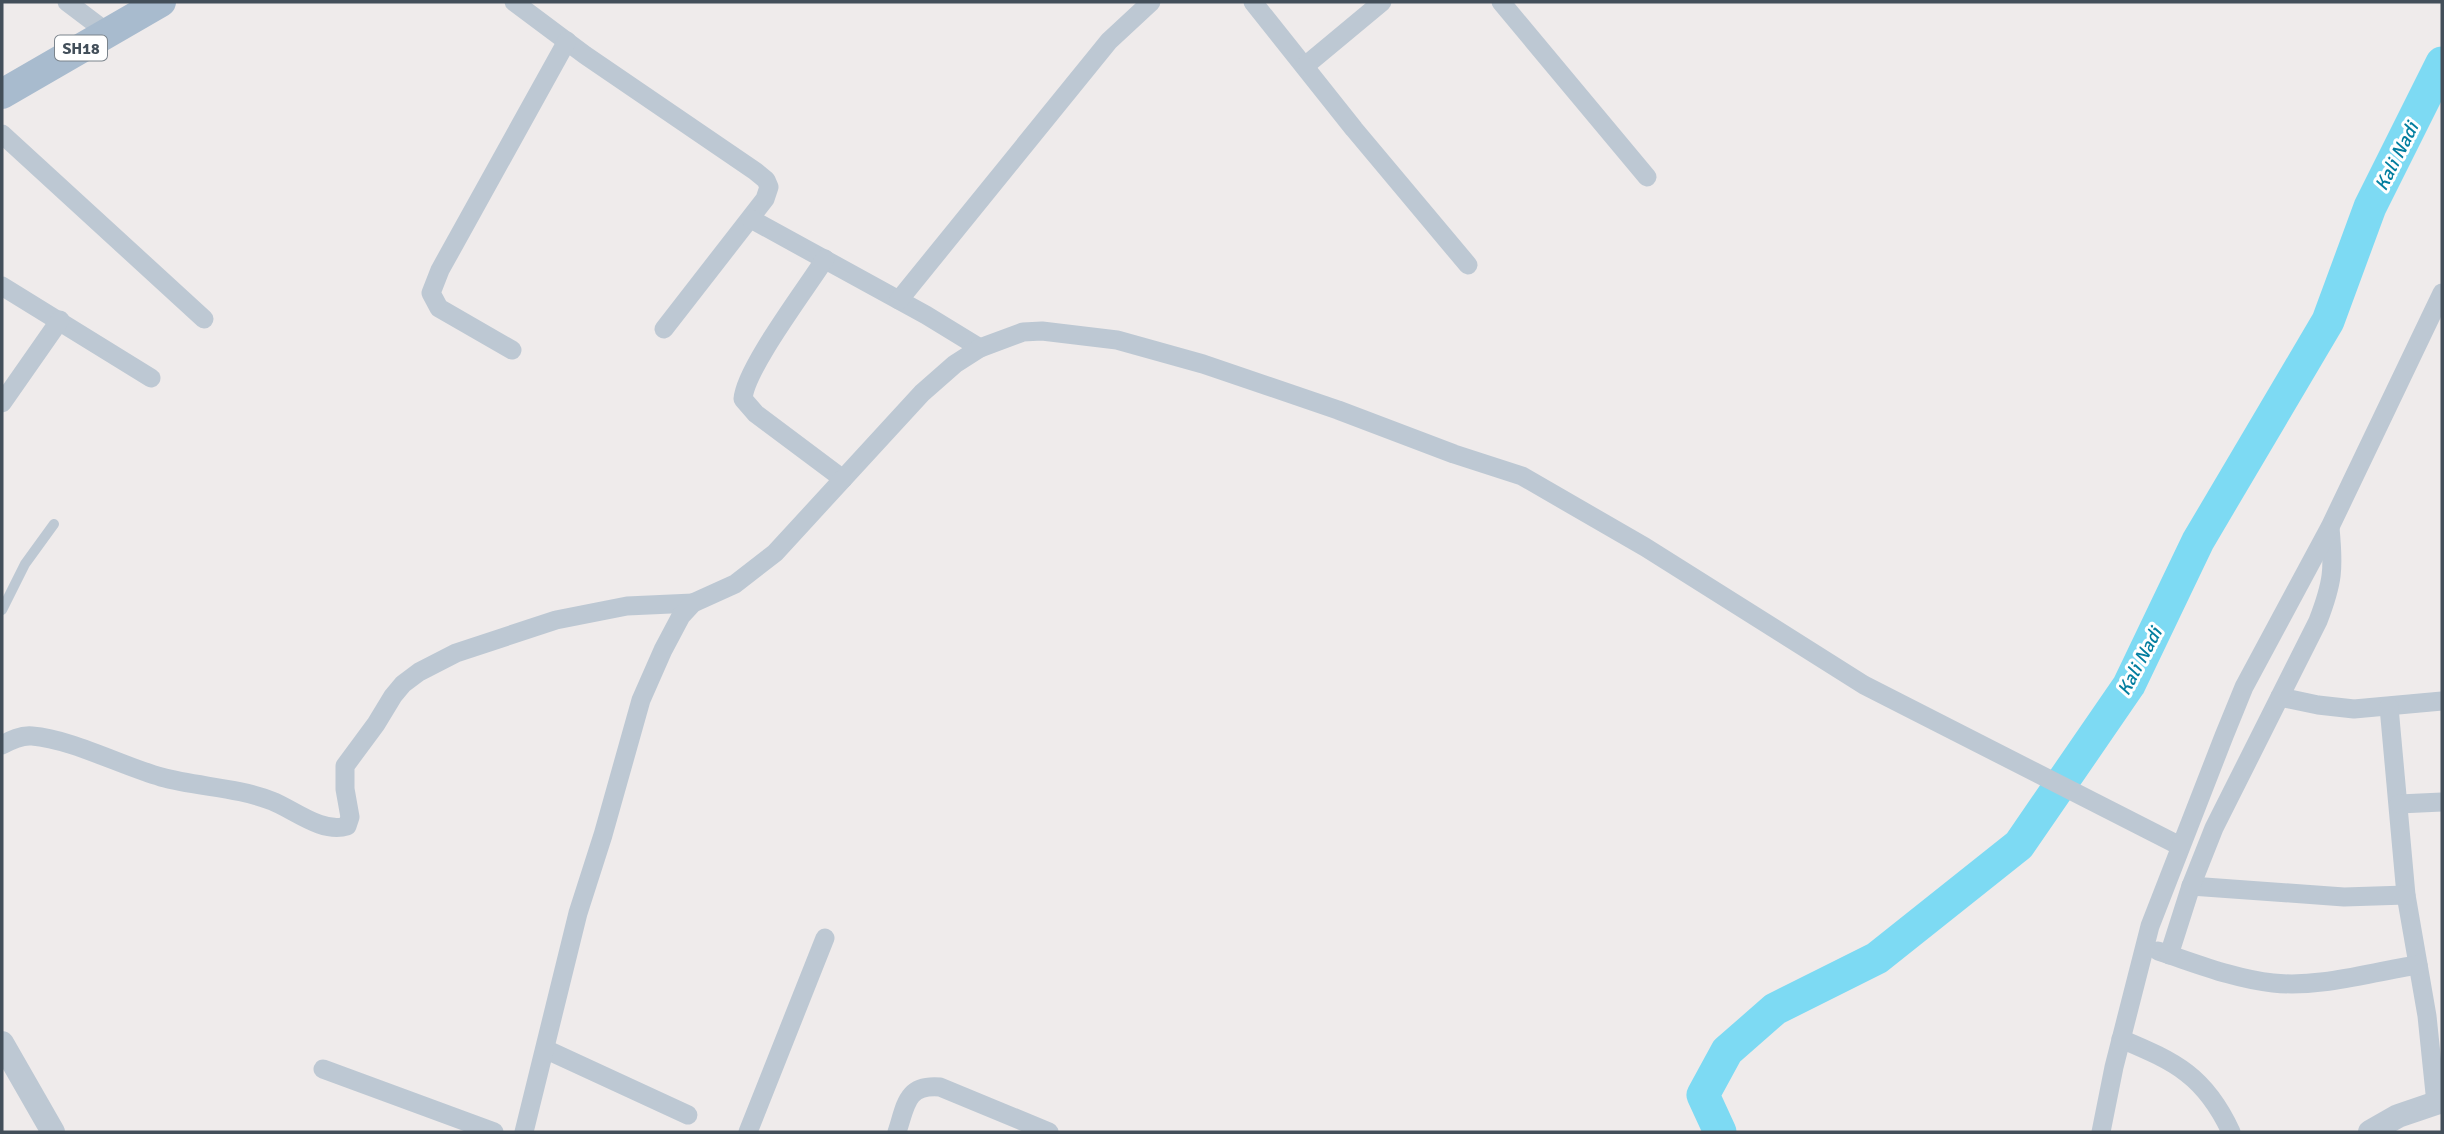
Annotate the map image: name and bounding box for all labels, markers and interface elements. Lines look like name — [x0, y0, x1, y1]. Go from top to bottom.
road number: SH18 — [55, 36, 107, 60]
water label: Kali Nadi — [2370, 117, 2425, 195]
water label: Kali Nadi — [2112, 622, 2169, 700]

